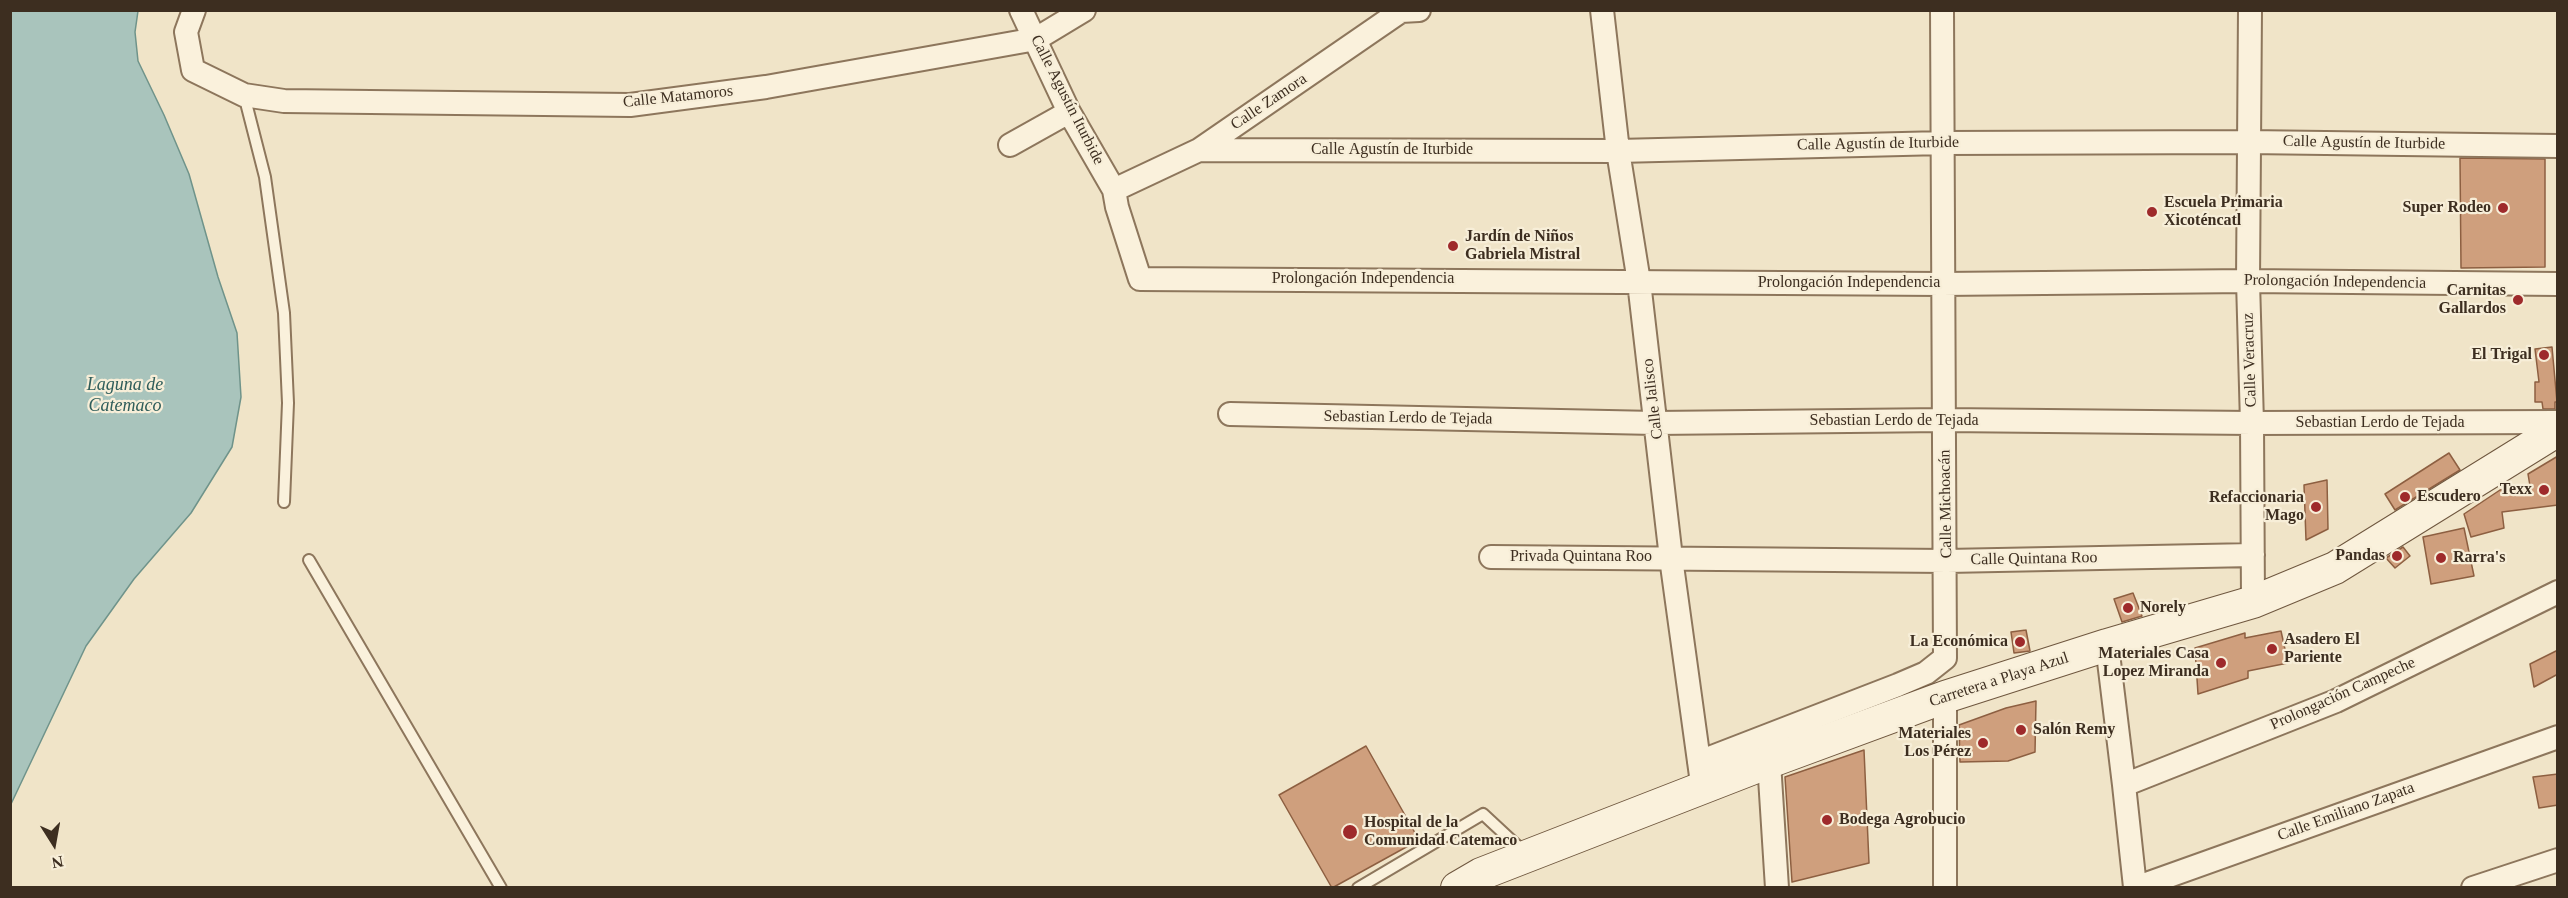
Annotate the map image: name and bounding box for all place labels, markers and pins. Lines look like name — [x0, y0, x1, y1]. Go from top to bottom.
place label: Escuela Primaria Xicoténcatl — [2164, 193, 2283, 231]
place label: Super Rodeo — [2403, 198, 2491, 218]
marker: Super Rodeo — [2496, 201, 2510, 215]
marker: Escuela Primaria Xicoténcatl — [2145, 205, 2159, 219]
place label: Jardín de Niños Gabriela Mistral — [1465, 227, 1580, 265]
marker: Jardín de Niños Gabriela Mistral — [1446, 239, 1460, 253]
place label: Carnitas Gallardos — [2438, 281, 2506, 319]
marker: Carnitas Gallardos — [2511, 293, 2525, 307]
place label: El Trigal — [2471, 345, 2532, 365]
marker: El Trigal — [2537, 348, 2551, 362]
place label: Texx — [2500, 480, 2532, 500]
marker: Texx — [2537, 483, 2551, 497]
place label: Escudero — [2417, 487, 2481, 507]
place label: Refaccionaria Mago — [2209, 488, 2304, 526]
marker: Escudero — [2398, 490, 2412, 504]
marker: Refaccionaria Mago — [2309, 500, 2323, 514]
place label: Pandas — [2335, 546, 2385, 566]
place label: Rarra's — [2453, 548, 2505, 568]
marker: Pandas — [2390, 549, 2404, 563]
marker: Rarra's — [2434, 551, 2448, 565]
place label: Norely — [2140, 598, 2186, 618]
marker: Norely — [2121, 601, 2135, 615]
place label: Asadero El Pariente — [2284, 630, 2360, 668]
place label: La Económica — [1910, 632, 2008, 652]
marker: La Económica — [2013, 635, 2027, 649]
marker: Asadero El Pariente — [2265, 642, 2279, 656]
place label: Materiales Casa Lopez Miranda — [2098, 644, 2209, 682]
marker: Materiales Casa Lopez Miranda — [2214, 656, 2228, 670]
place label: Salón Remy — [2033, 720, 2115, 740]
marker: Salón Remy — [2014, 723, 2028, 737]
place label: Materiales Los Pérez — [1898, 724, 1971, 762]
marker: Materiales Los Pérez — [1976, 736, 1990, 750]
place label: Bodega Agrobucio — [1839, 810, 1965, 830]
place label: Hospital de la Comunidad Catemaco — [1364, 813, 1517, 851]
marker: Bodega Agrobucio — [1820, 813, 1834, 827]
marker: Hospital de la Comunidad Catemaco — [1341, 823, 1359, 841]

